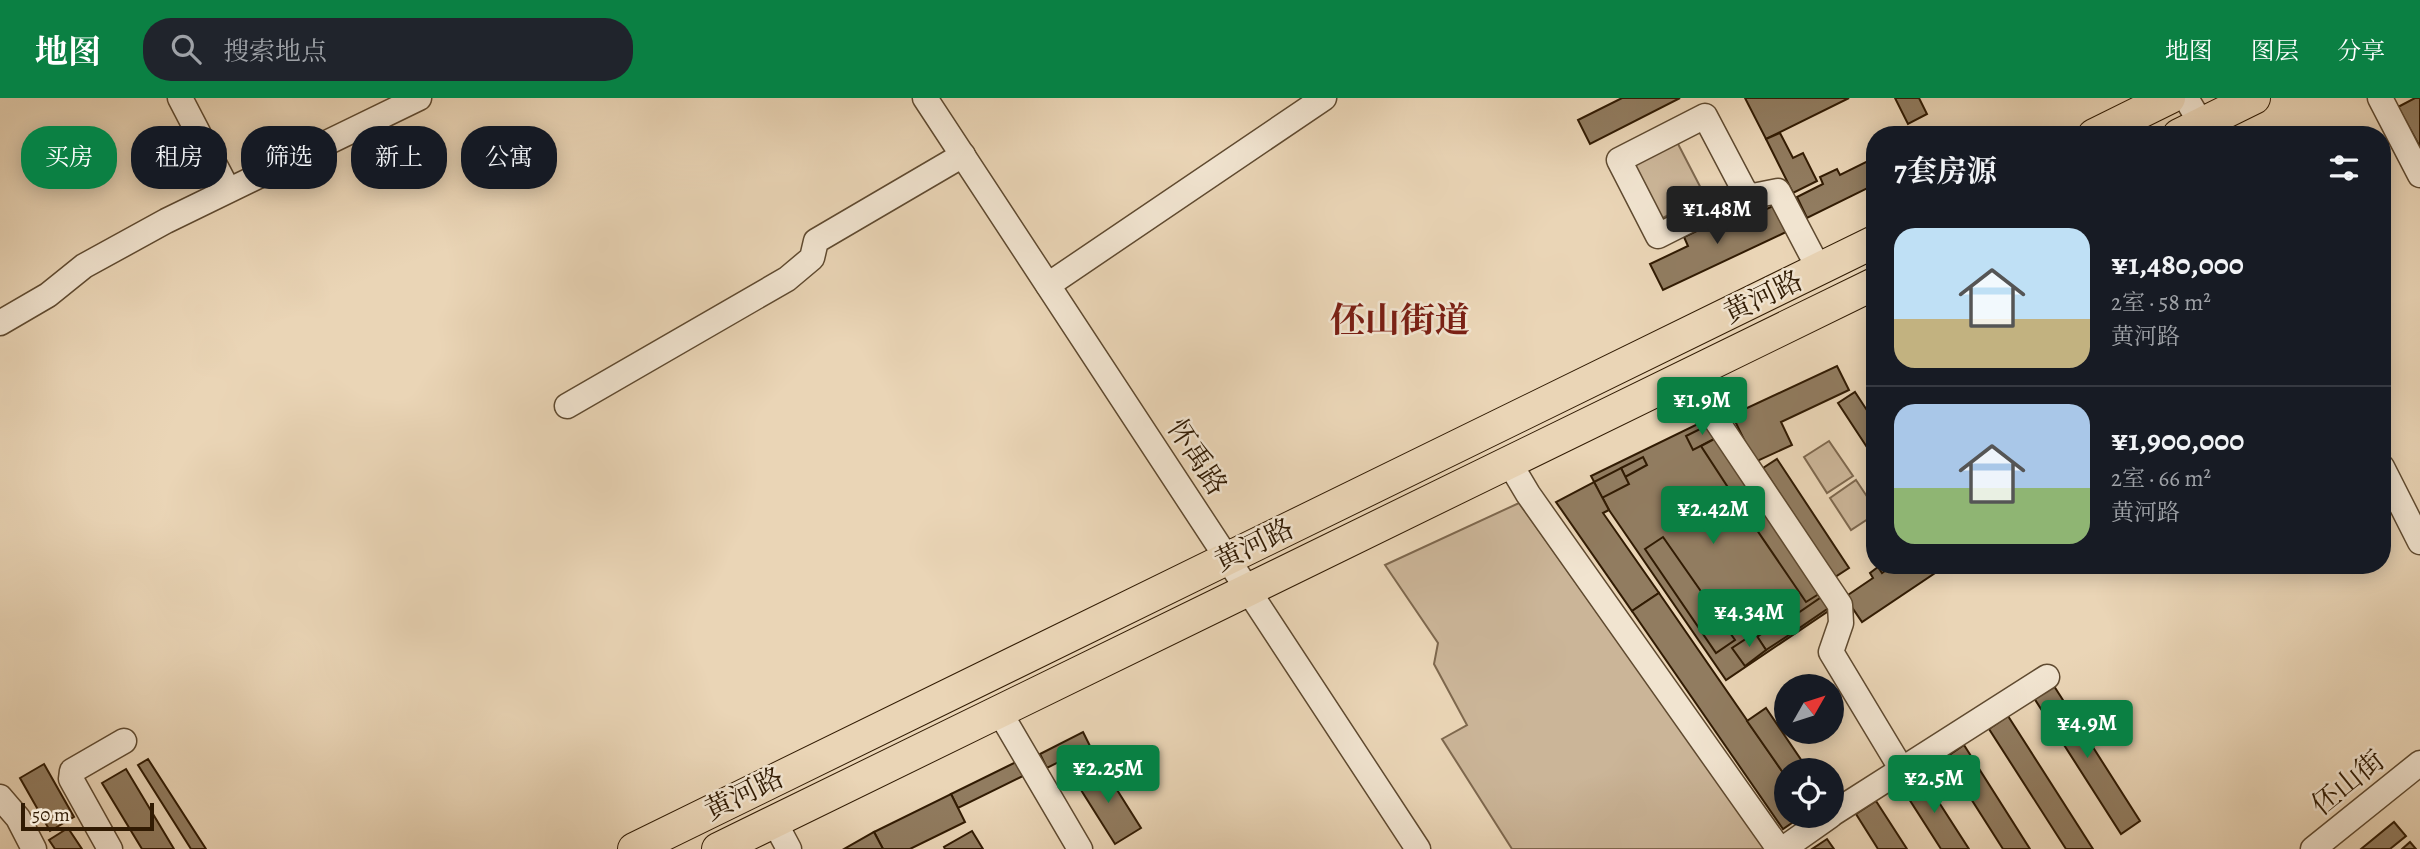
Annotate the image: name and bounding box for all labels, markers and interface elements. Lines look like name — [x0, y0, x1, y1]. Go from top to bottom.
search box — [143, 18, 633, 81]
text: 地图 — [35, 29, 101, 74]
icon: search — [167, 30, 205, 68]
text: 搜索地点 — [223, 34, 327, 69]
text: 地图 — [2165, 35, 2213, 67]
text: 图层 — [2251, 35, 2299, 67]
text: 分享 — [2337, 35, 2385, 67]
chip: 买房 — [21, 126, 117, 189]
chip: 租房 — [131, 126, 227, 189]
chip: 筛选 — [241, 126, 337, 189]
chip: 新上 — [351, 126, 447, 189]
chip: 公寓 — [461, 126, 557, 189]
icon: filters — [2325, 149, 2363, 187]
text: 7套房源 — [1894, 151, 1997, 191]
pin: ¥1.48M — [1660, 186, 1774, 246]
text: ¥1.48M — [1683, 193, 1751, 224]
text: ¥1,480,000 — [2111, 244, 2244, 284]
icon: home — [1950, 256, 2034, 340]
street label: 黄河路 — [1717, 262, 1809, 332]
text: 2室 · 58 m² — [2111, 287, 2211, 318]
district label: 伾山街道 — [1330, 296, 1470, 344]
text: 黄河路 — [2111, 321, 2180, 352]
pin: ¥1.9M — [1653, 378, 1751, 437]
text: ¥1.9M — [1673, 384, 1731, 415]
street label: 怀禹路 — [1158, 411, 1236, 503]
text: ¥1,900,000 — [2111, 420, 2244, 460]
icon: home — [1950, 432, 2034, 516]
text: 2室 · 66 m² — [2111, 463, 2211, 494]
pin: ¥2.42M — [1656, 486, 1770, 546]
text: ¥2.42M — [1677, 493, 1749, 524]
text: 黄河路 — [2111, 497, 2180, 528]
street label: 黄河路 — [1208, 510, 1300, 580]
pin: ¥4.34M — [1692, 589, 1806, 649]
text: ¥4.34M — [1714, 596, 1784, 627]
north arrow — [1774, 674, 1844, 744]
map controls — [1774, 674, 1844, 828]
pin: ¥4.9M — [2038, 700, 2136, 760]
text: ¥4.9M — [2057, 707, 2117, 738]
street label: 伾山街 — [2303, 742, 2393, 824]
pin: ¥2.25M — [1051, 746, 1165, 805]
text: ¥2.25M — [1073, 752, 1143, 783]
pin: ¥2.5M — [1885, 756, 1983, 815]
button: locate — [1774, 758, 1844, 828]
street label: 黄河路 — [698, 759, 790, 829]
text: ¥2.5M — [1904, 762, 1964, 793]
scale bar — [21, 800, 154, 832]
text: 50 m — [32, 802, 70, 828]

